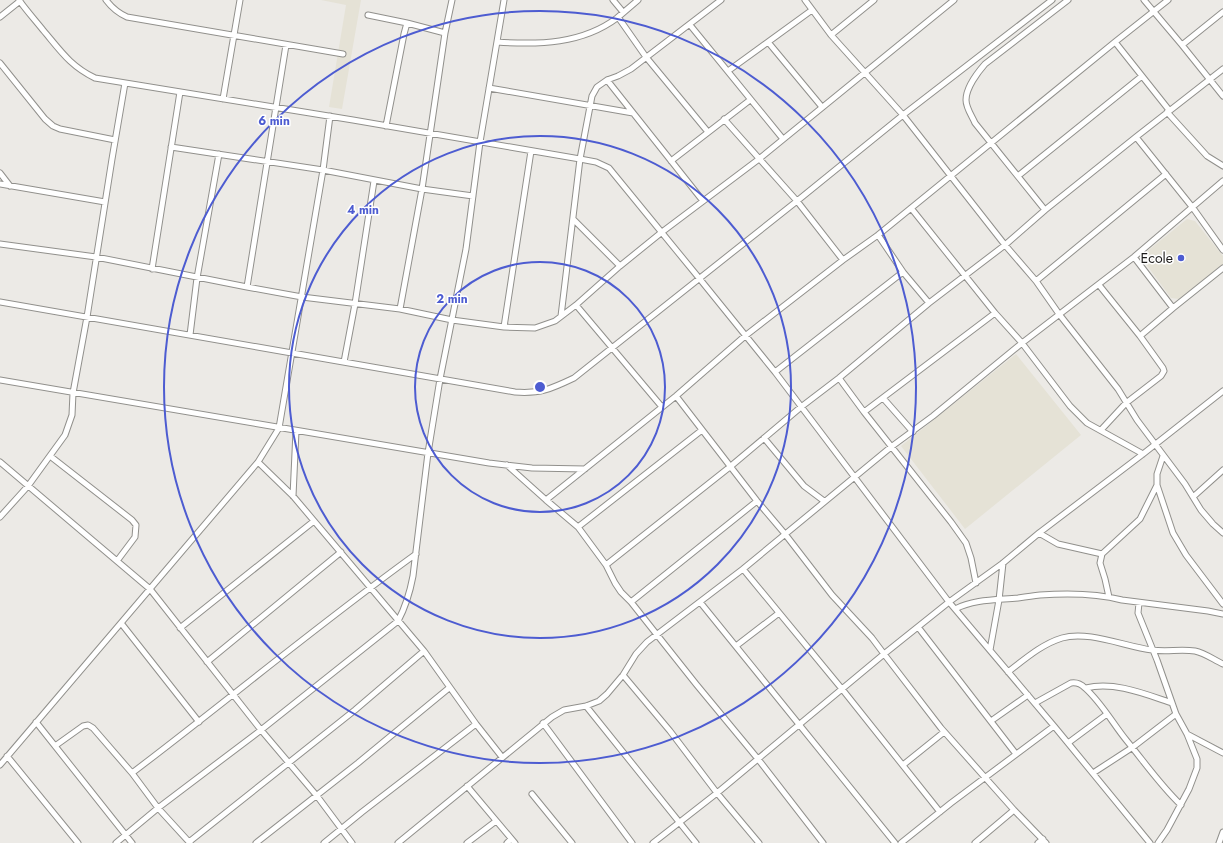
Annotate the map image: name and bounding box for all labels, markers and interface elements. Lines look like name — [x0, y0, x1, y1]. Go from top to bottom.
text: 6 min — [258, 112, 290, 130]
text: 4 min — [347, 201, 379, 219]
place label: Ecole — [1141, 248, 1173, 268]
marker: Ecole — [1176, 253, 1186, 263]
text: 2 min — [436, 290, 468, 308]
centre of rings — [533, 380, 547, 394]

